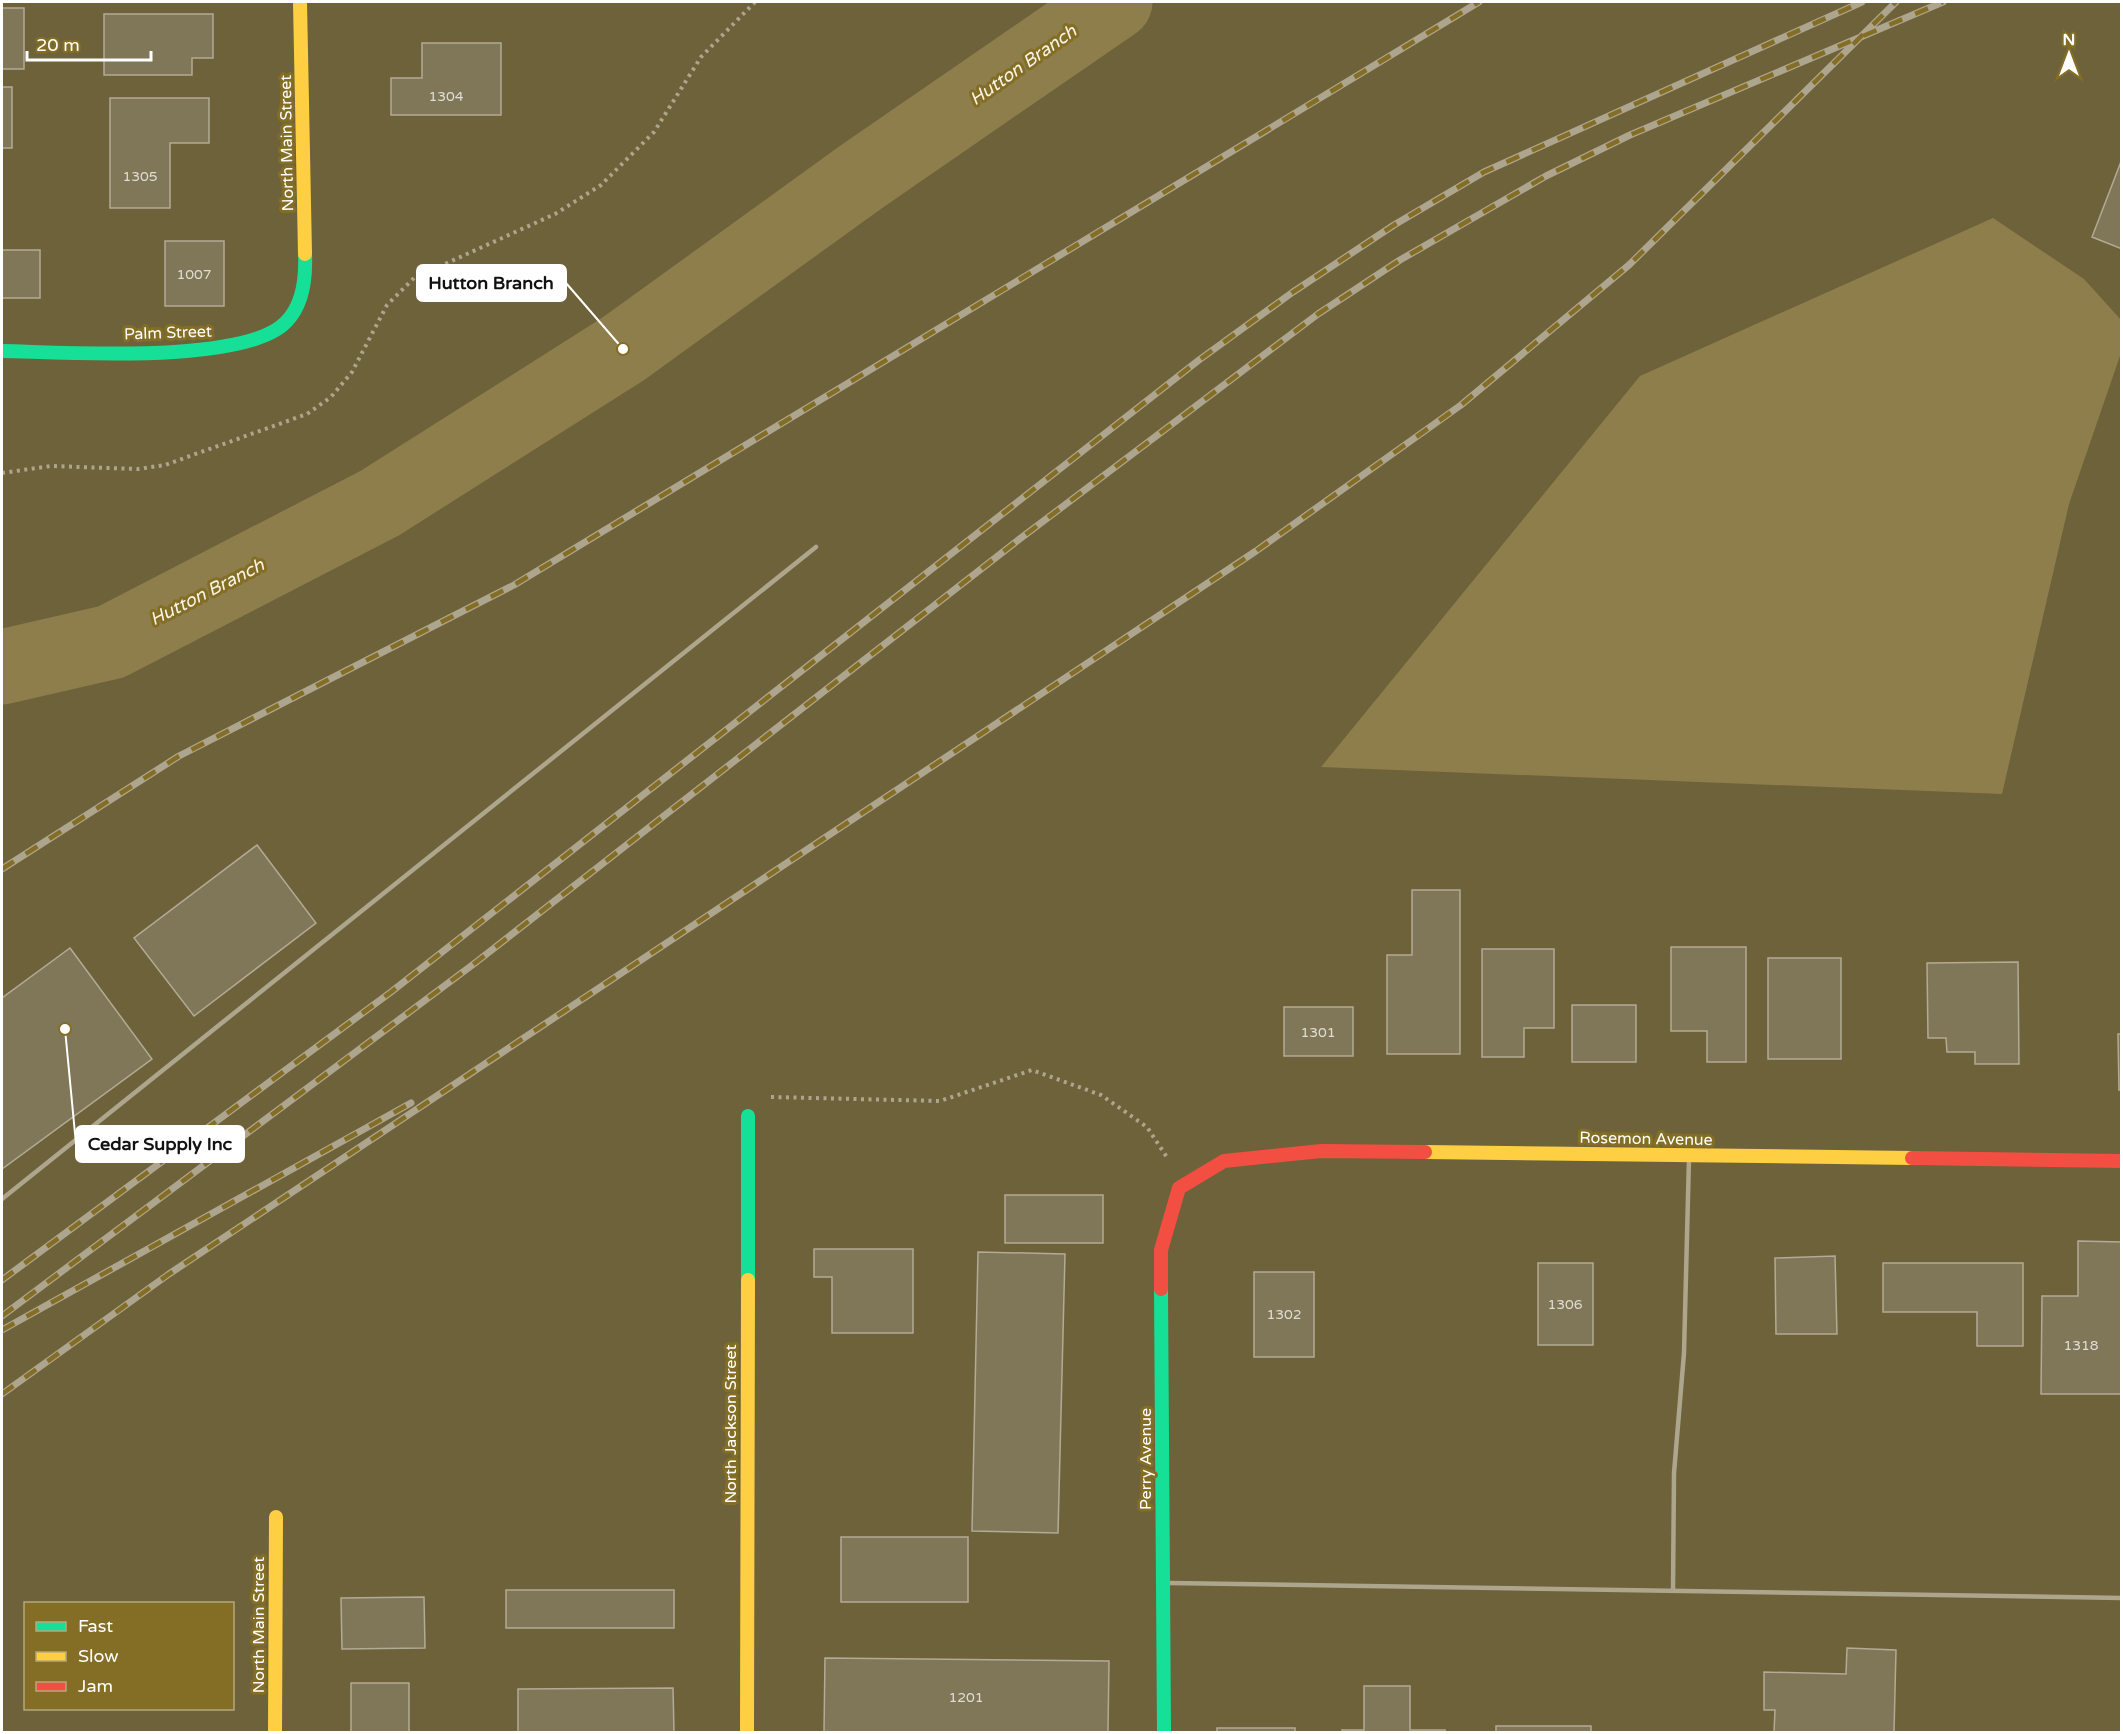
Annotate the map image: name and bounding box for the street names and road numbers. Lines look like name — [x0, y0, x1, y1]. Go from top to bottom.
street label: North Main Street — [276, 75, 298, 211]
street label: Palm Street — [124, 321, 212, 345]
street label: Rosemon Avenue — [1579, 1128, 1713, 1150]
street label: North Jackson Street — [721, 1344, 741, 1504]
street label: Perry Avenue — [1136, 1408, 1156, 1510]
street label: North Main Street — [249, 1557, 269, 1693]

